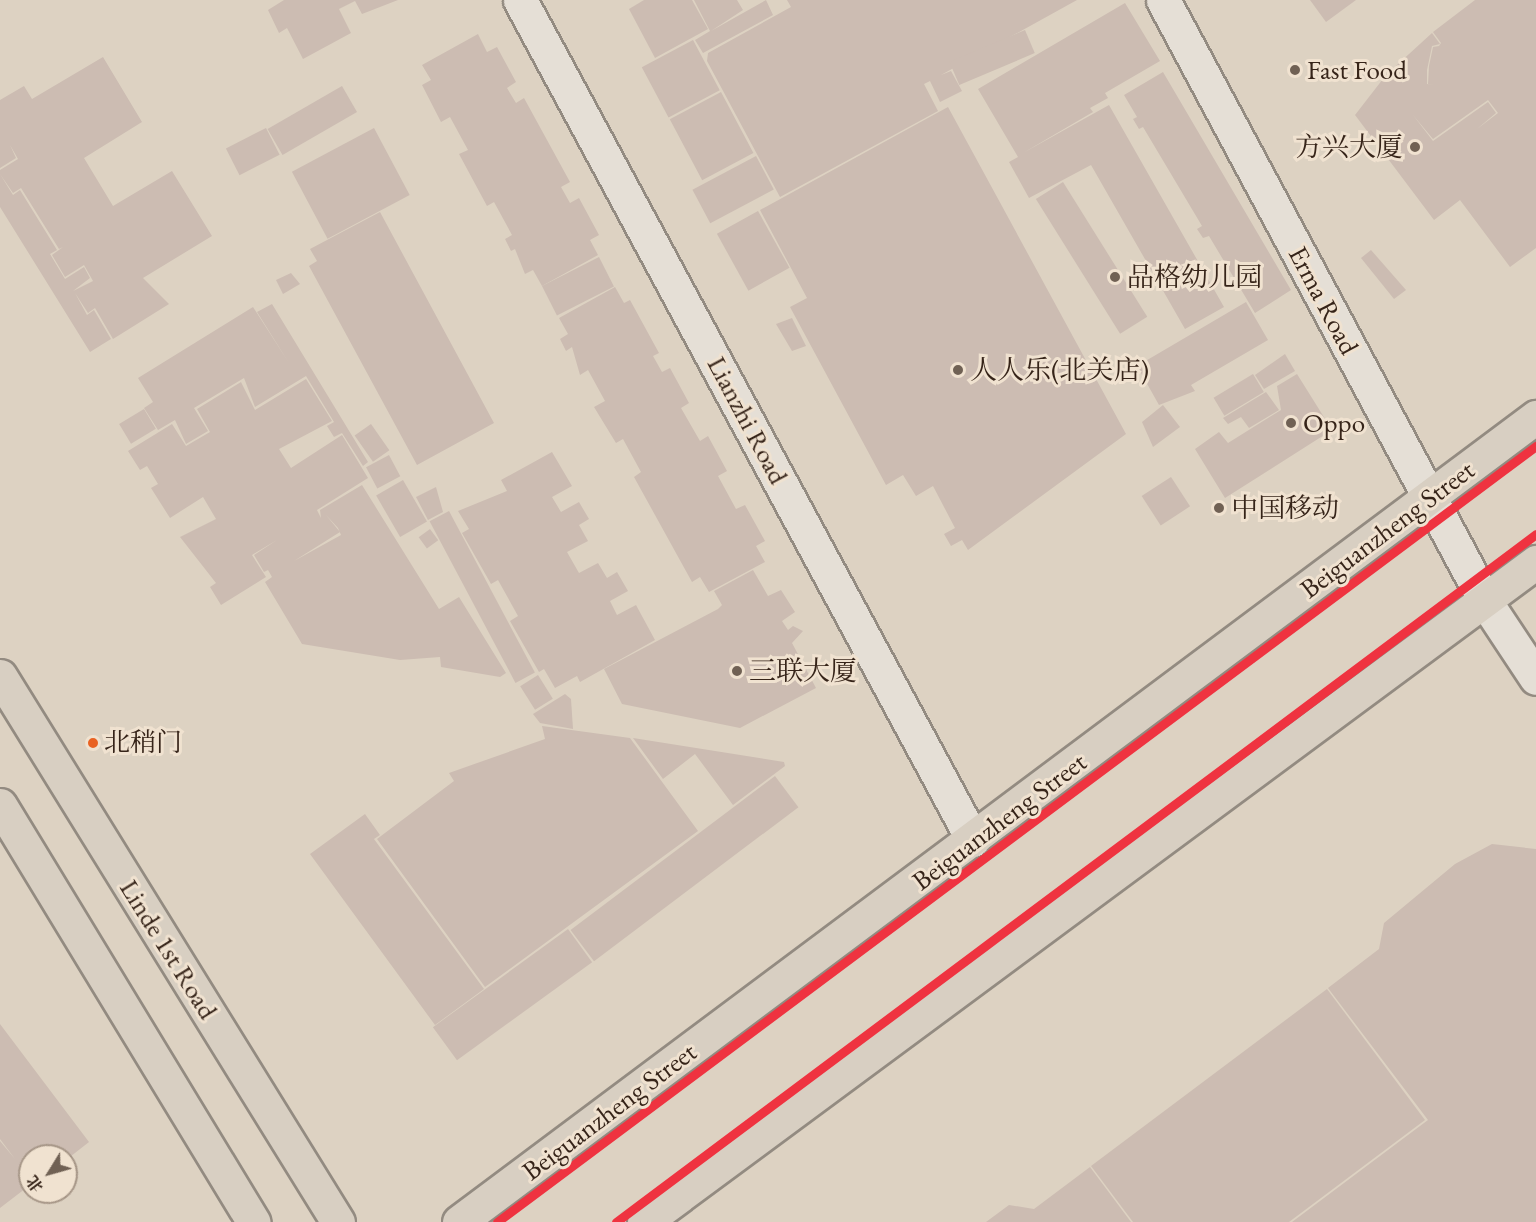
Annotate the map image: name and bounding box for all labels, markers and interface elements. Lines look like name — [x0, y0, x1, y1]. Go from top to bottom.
place label: Fast Food — [1307, 54, 1407, 86]
marker: Fast Food — [1288, 63, 1302, 77]
place label: 方兴大厦 — [1295, 131, 1403, 163]
marker: 方兴大厦 — [1408, 140, 1422, 154]
street label: Erma Road — [1282, 240, 1366, 360]
place label: 品格幼儿园 — [1127, 261, 1262, 293]
marker: 品格幼儿园 — [1108, 270, 1122, 284]
street label: Lianzhi Road — [701, 351, 795, 489]
place label: 人人乐(北关店) — [970, 354, 1149, 386]
marker: 人人乐(北关店) — [951, 363, 965, 377]
place label: Oppo — [1303, 407, 1365, 439]
marker: Oppo — [1284, 416, 1298, 430]
street label: Beiguanzheng Street — [1294, 453, 1480, 605]
place label: 中国移动 — [1231, 492, 1339, 524]
marker: 中国移动 — [1212, 501, 1226, 515]
place label: 三联大厦 — [749, 655, 857, 687]
marker: 三联大厦 — [730, 664, 744, 678]
place label: 北稍门 — [104, 727, 182, 759]
marker: 北稍门 — [87, 737, 99, 749]
street label: Beiguanzheng Street — [906, 745, 1092, 897]
street label: Linde 1st Road — [113, 873, 225, 1025]
street label: Beiguanzheng Street — [516, 1035, 702, 1187]
north arrow — [18, 1144, 78, 1204]
text: 北 — [22, 1171, 48, 1197]

